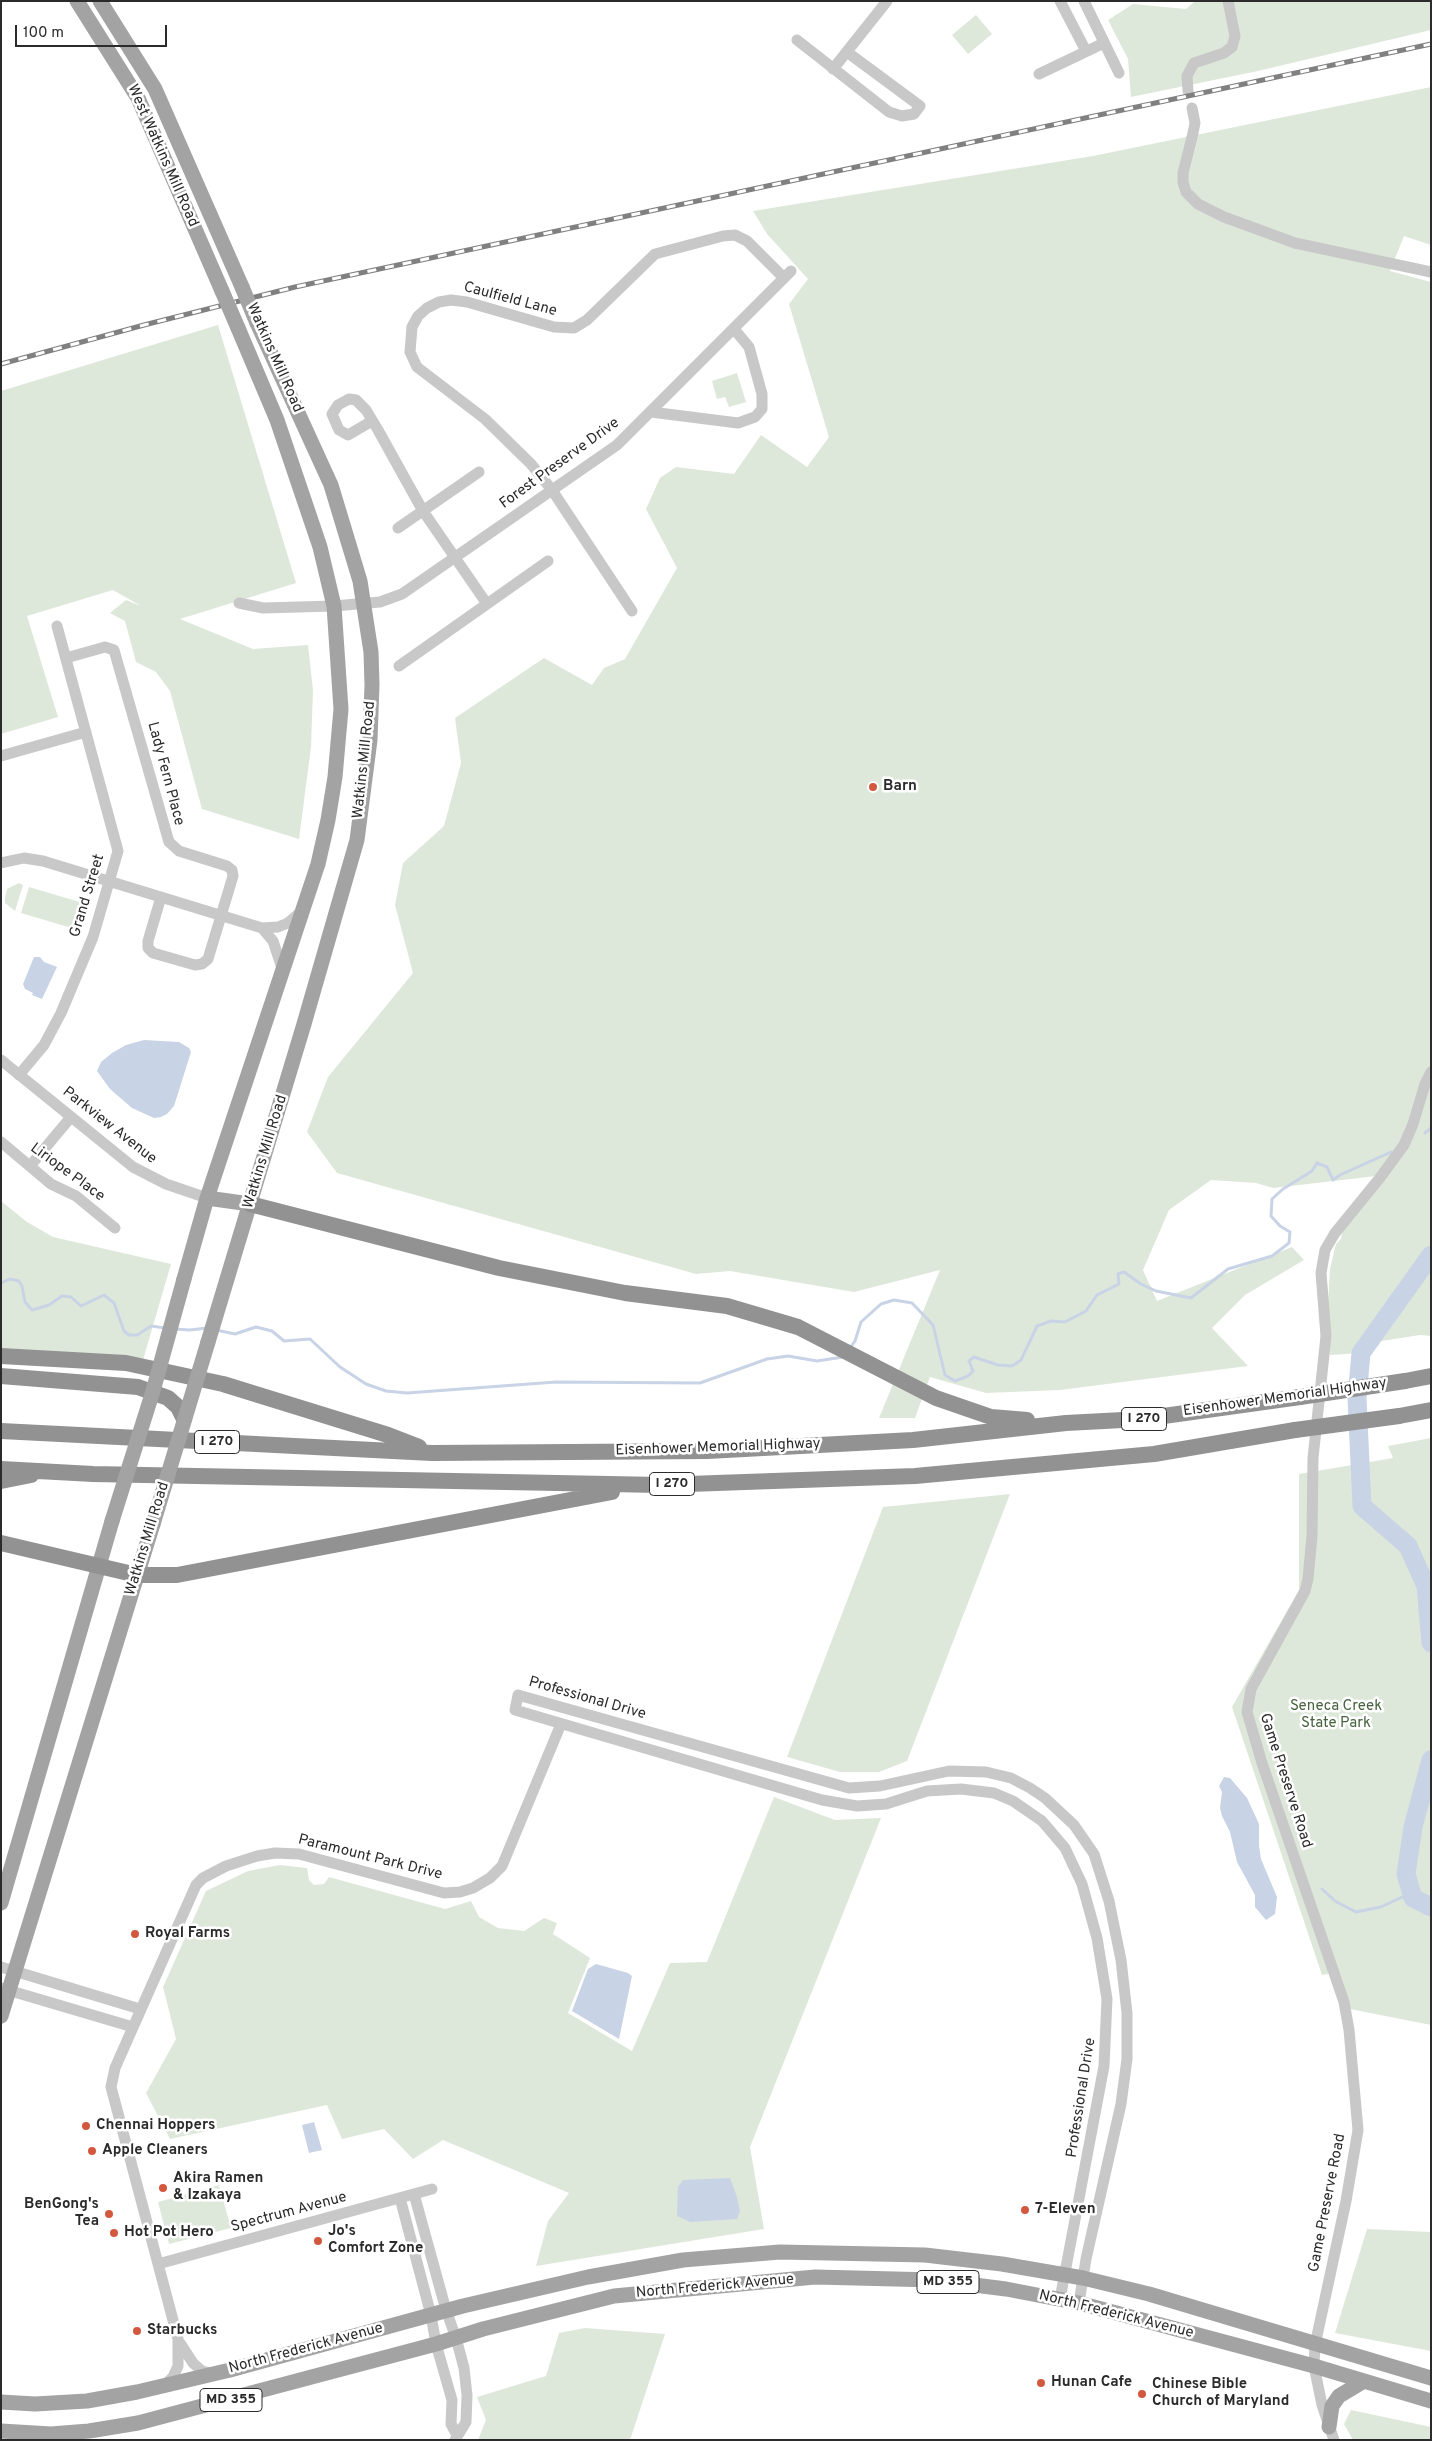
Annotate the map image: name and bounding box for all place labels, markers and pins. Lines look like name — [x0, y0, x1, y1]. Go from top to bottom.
place label: Barn — [883, 778, 917, 796]
marker: Barn — [867, 781, 879, 793]
place label: Royal Farms — [145, 1925, 230, 1943]
marker: Royal Farms — [129, 1928, 141, 1940]
place label: Chennai Hoppers — [96, 2117, 216, 2135]
marker: Chennai Hoppers — [80, 2120, 92, 2132]
place label: Apple Cleaners — [102, 2142, 208, 2160]
marker: Apple Cleaners — [86, 2145, 98, 2157]
place label: Akira Ramen & Izakaya — [173, 2170, 263, 2205]
marker: Akira Ramen & Izakaya — [157, 2182, 169, 2194]
place label: BenGong's Tea — [24, 2196, 99, 2231]
place label: 7-Eleven — [1035, 2201, 1096, 2219]
marker: 7-Eleven — [1019, 2204, 1031, 2216]
marker: BenGong's Tea — [103, 2208, 115, 2220]
place label: Jo's Comfort Zone — [328, 2223, 423, 2258]
place label: Hot Pot Hero — [124, 2224, 214, 2242]
marker: Hot Pot Hero — [108, 2227, 120, 2239]
marker: Jo's Comfort Zone — [312, 2235, 324, 2247]
place label: Starbucks — [147, 2322, 217, 2340]
marker: Starbucks — [131, 2325, 143, 2337]
place label: Hunan Cafe — [1051, 2374, 1132, 2392]
place label: Chinese Bible Church of Maryland — [1152, 2376, 1289, 2411]
marker: Hunan Cafe — [1035, 2377, 1047, 2389]
marker: Chinese Bible Church of Maryland — [1136, 2388, 1148, 2400]

